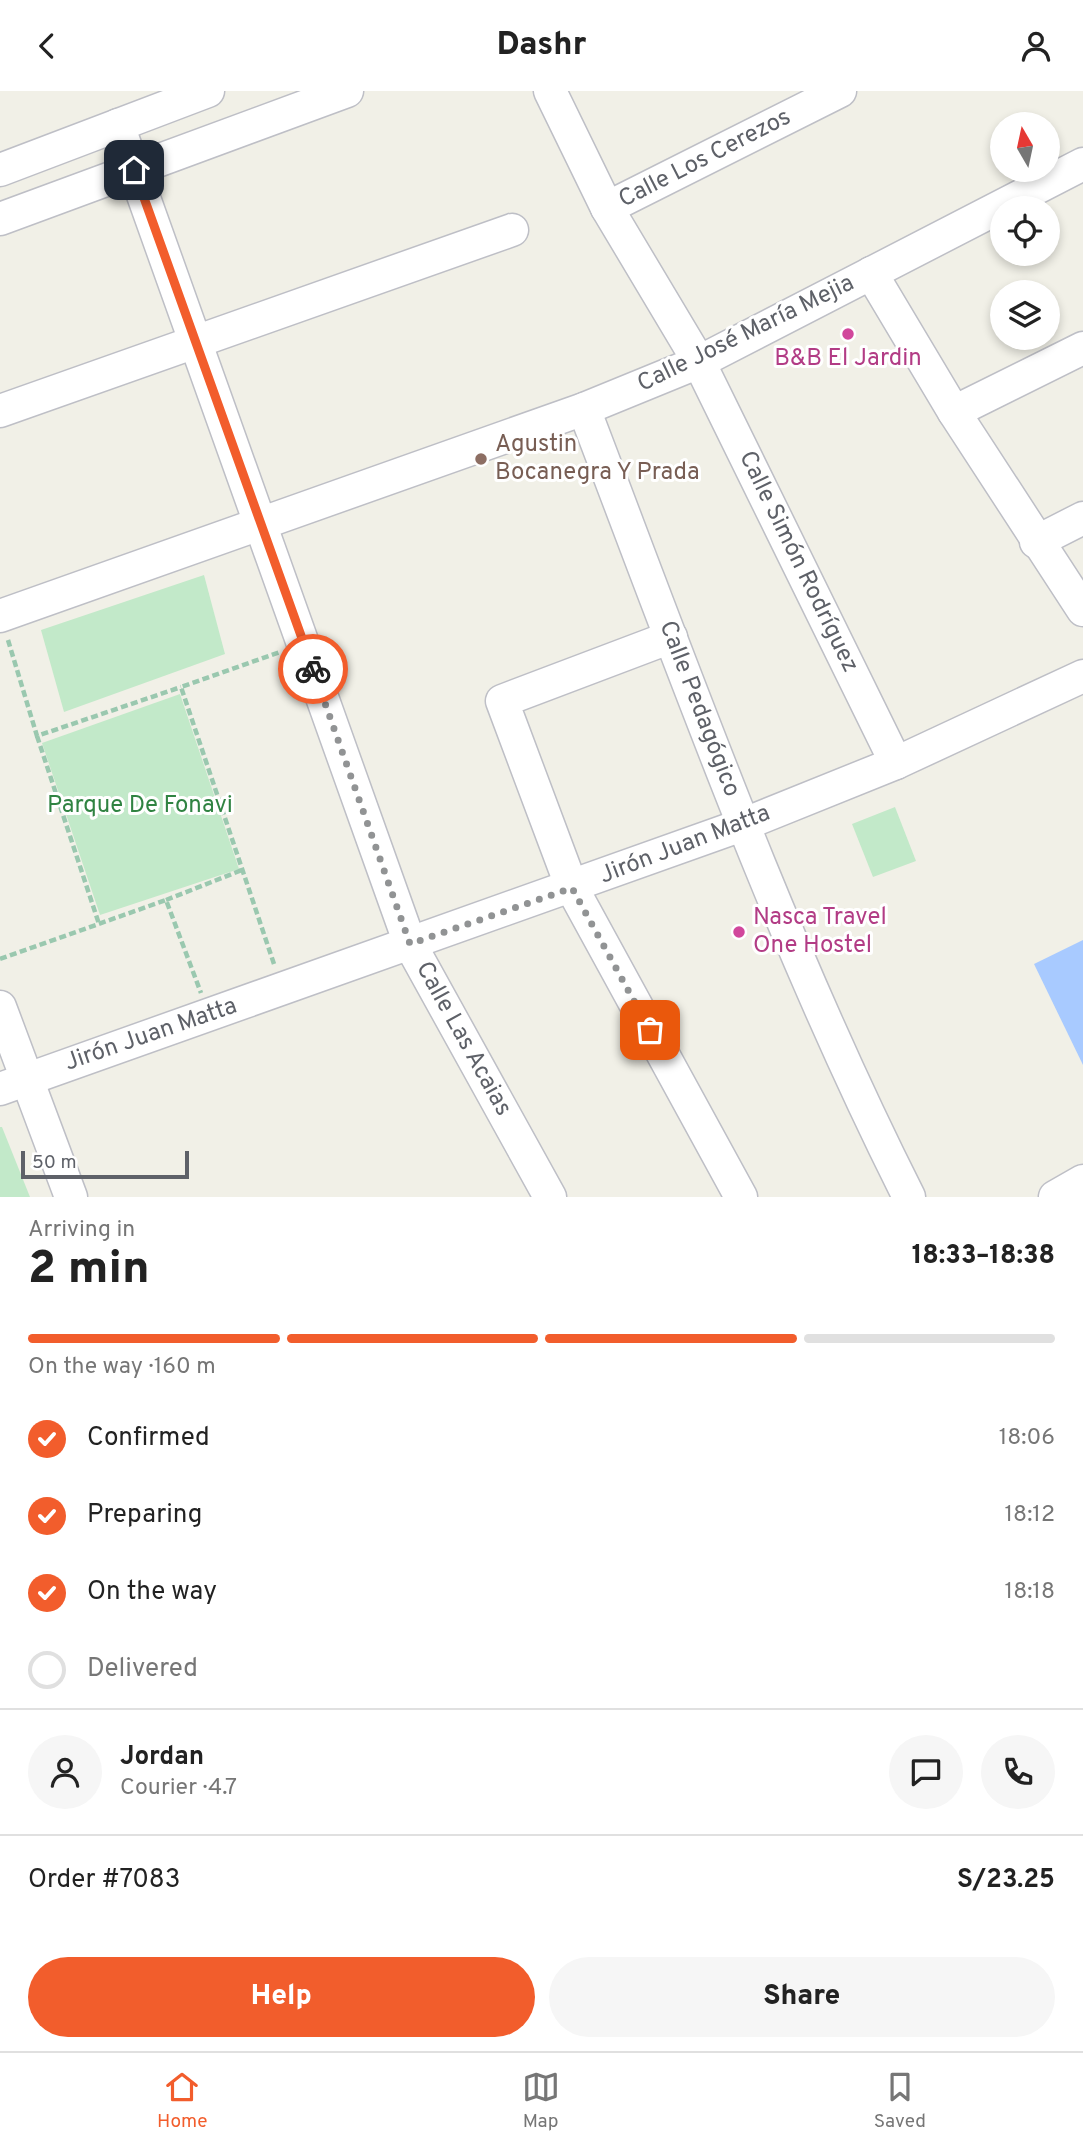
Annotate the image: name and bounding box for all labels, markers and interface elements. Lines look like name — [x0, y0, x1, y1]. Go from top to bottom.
text: Dashr — [497, 26, 586, 66]
icon: back — [28, 27, 66, 65]
icon: person — [1017, 27, 1055, 65]
street label: Calle Los Cerezos — [614, 103, 796, 215]
north arrow — [990, 112, 1060, 182]
map controls — [990, 112, 1060, 350]
pin — [104, 140, 164, 200]
icon: home — [115, 151, 153, 189]
button: locate — [990, 196, 1060, 266]
street label: Calle José María Mejia — [633, 268, 859, 400]
button: layers — [990, 280, 1060, 350]
marker: B&B El Jardin — [840, 326, 856, 342]
place label: B&B El Jardin — [774, 344, 922, 374]
place label: Agustin Bocanegra Y Prada — [495, 430, 700, 488]
street label: Calle Simón Rodríguez — [731, 446, 865, 678]
marker: Agustin Bocanegra Y Prada — [473, 451, 489, 467]
street label: Calle Pedagógico — [652, 617, 746, 801]
courier — [278, 634, 348, 704]
icon: bike — [294, 650, 332, 688]
park label: Parque De Fonavi — [47, 791, 233, 821]
street label: Jirón Juan Matta — [595, 799, 775, 891]
place label: Nasca Travel One Hostel — [753, 903, 887, 961]
marker: Nasca Travel One Hostel — [731, 924, 747, 940]
street label: Calle Las Acaias — [408, 957, 518, 1121]
street label: Jirón Juan Matta — [61, 991, 241, 1079]
pin — [620, 1000, 680, 1060]
icon: bag — [631, 1011, 669, 1049]
scale bar — [21, 1148, 189, 1180]
text: 50 m — [32, 1151, 77, 1175]
text: Arriving in — [28, 1216, 135, 1245]
text: 18:33–18:38 — [912, 1240, 1055, 1273]
text: 2 min — [28, 1241, 150, 1300]
text: On the way · 160 m — [28, 1353, 216, 1382]
icon: check — [28, 1420, 66, 1458]
text: Confirmed — [87, 1422, 210, 1455]
text: 18:06 — [999, 1424, 1055, 1453]
icon: check — [28, 1497, 66, 1535]
text: Preparing — [87, 1499, 202, 1532]
text: 18:12 — [1005, 1501, 1055, 1530]
icon: check — [28, 1574, 66, 1612]
text: On the way — [87, 1576, 217, 1609]
text: 18:18 — [1005, 1578, 1055, 1607]
text: Delivered — [87, 1653, 198, 1686]
button: person — [28, 1735, 102, 1809]
button: chat — [889, 1735, 963, 1809]
button: phone — [981, 1735, 1055, 1809]
text: Jordan — [120, 1741, 204, 1774]
text: Courier · 4.7 — [120, 1774, 237, 1803]
text: Order #7083 — [28, 1864, 180, 1897]
text: S/23.25 — [957, 1864, 1055, 1897]
button: Help — [28, 1957, 535, 2037]
button: Share — [549, 1957, 1055, 2037]
tab: Home — [157, 2068, 208, 2134]
tab: Map — [522, 2068, 560, 2134]
tab: Saved — [874, 2068, 926, 2134]

